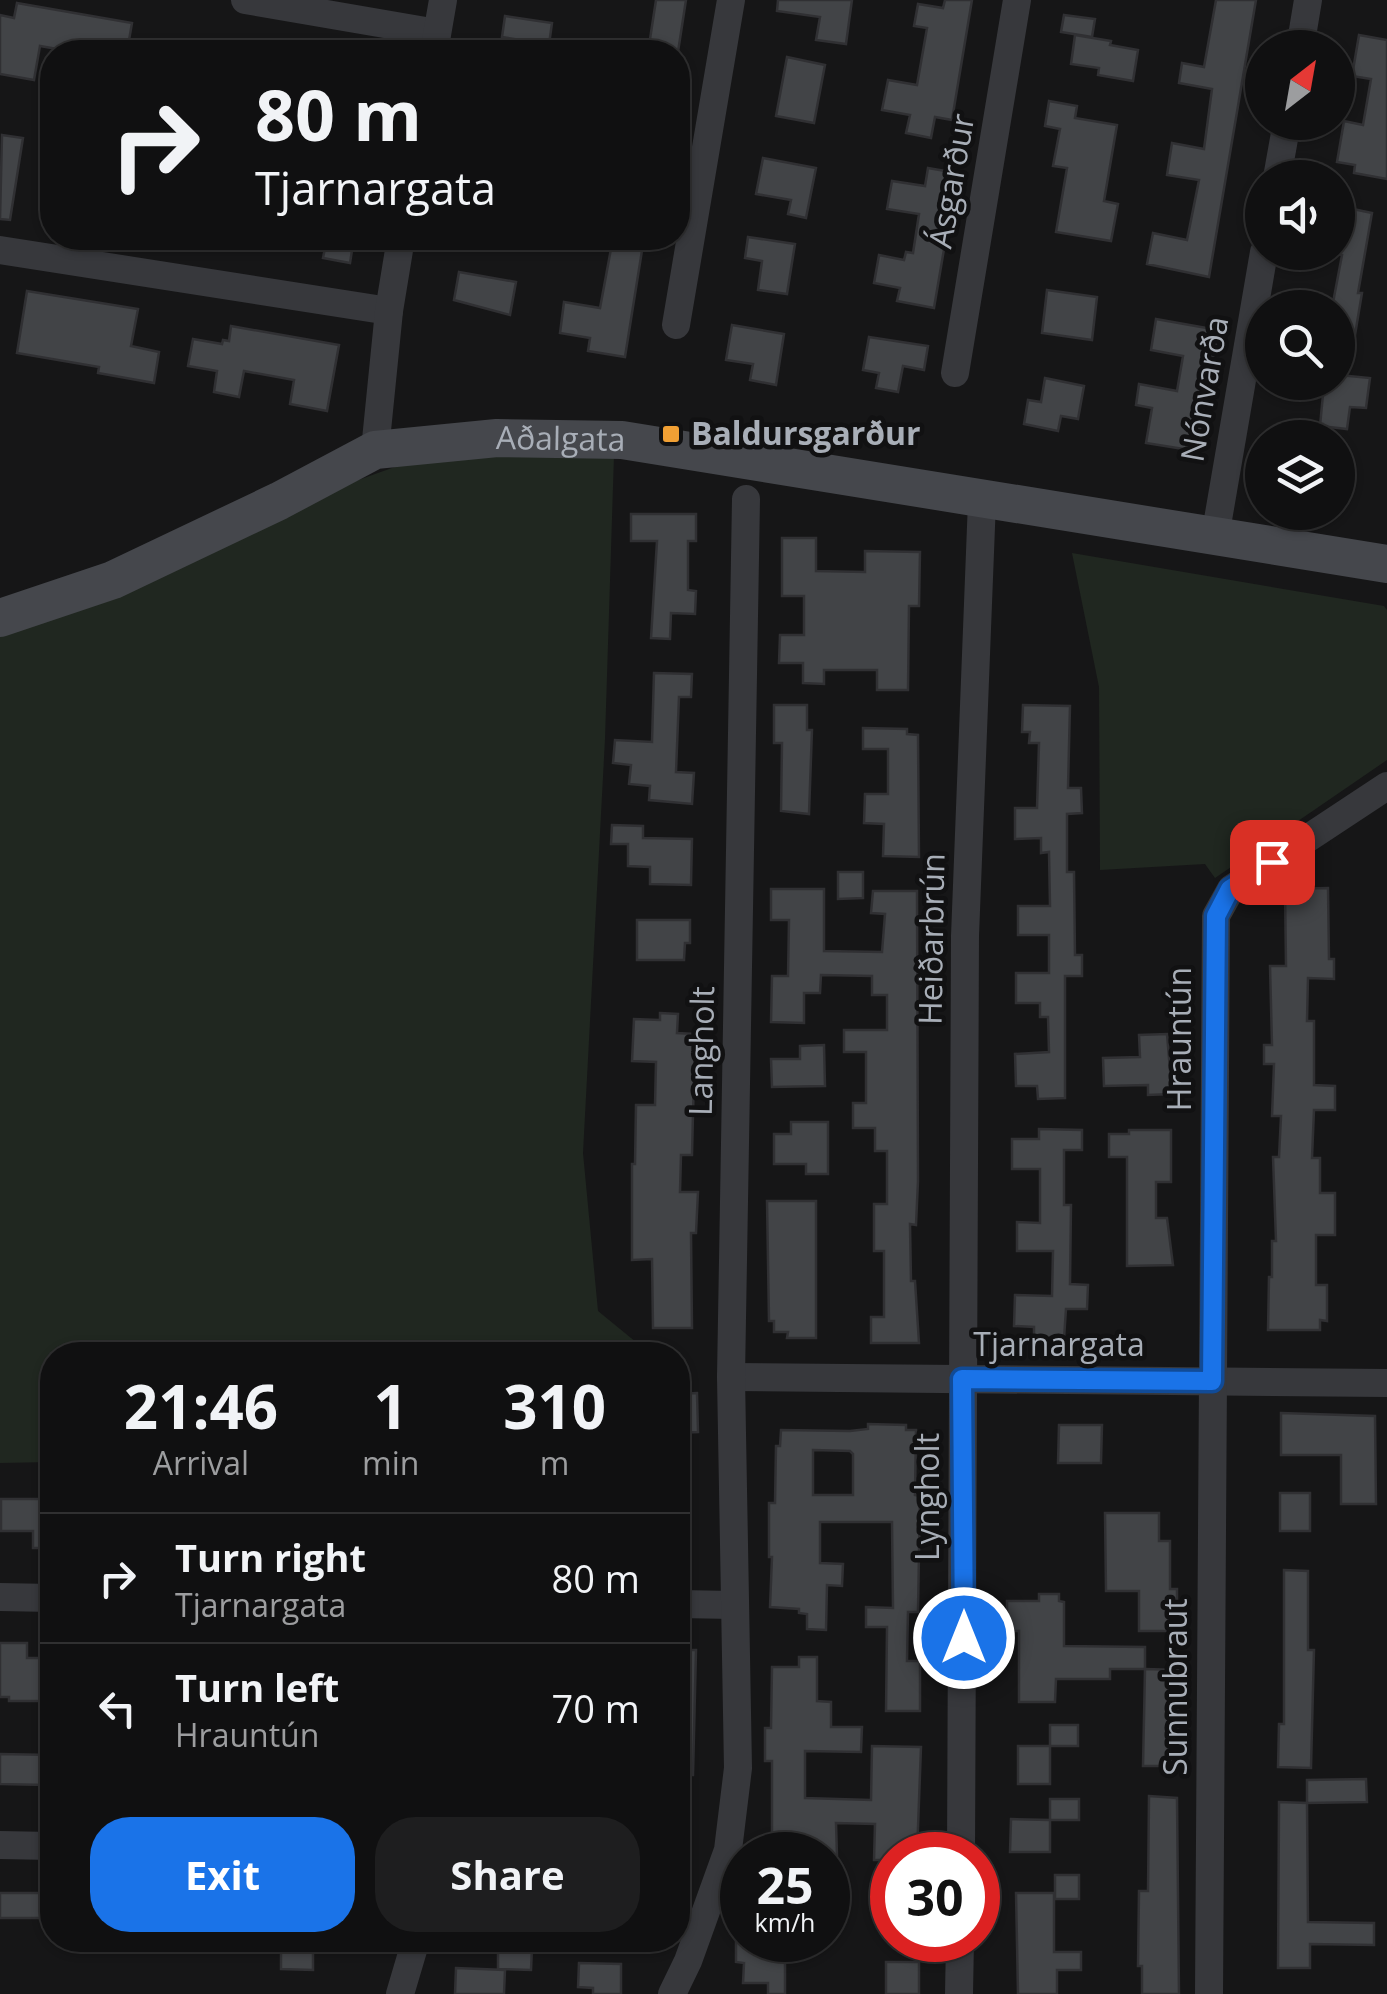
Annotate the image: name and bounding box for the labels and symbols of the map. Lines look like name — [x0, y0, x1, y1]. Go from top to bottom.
north arrow — [1245, 30, 1355, 140]
street label: Ásgarður — [918, 110, 983, 251]
street label: Nónvarða — [1170, 313, 1237, 465]
place label: Baldursgarður — [691, 411, 921, 454]
street label: Aðalgata — [496, 415, 626, 460]
marker: Baldursgarður — [660, 423, 682, 445]
pin — [1230, 820, 1315, 905]
street label: Heiðarbrún — [908, 853, 953, 1025]
street label: Hrauntún — [1157, 967, 1200, 1111]
street label: Langholt — [678, 986, 723, 1116]
street label: Tjarnargata — [973, 1322, 1145, 1365]
street label: Lyngholt — [905, 1433, 948, 1561]
position arrow — [912, 1586, 1016, 1690]
street label: Sunnubraut — [1153, 1598, 1196, 1776]
speed limit sign: 30 — [870, 1832, 1000, 1962]

